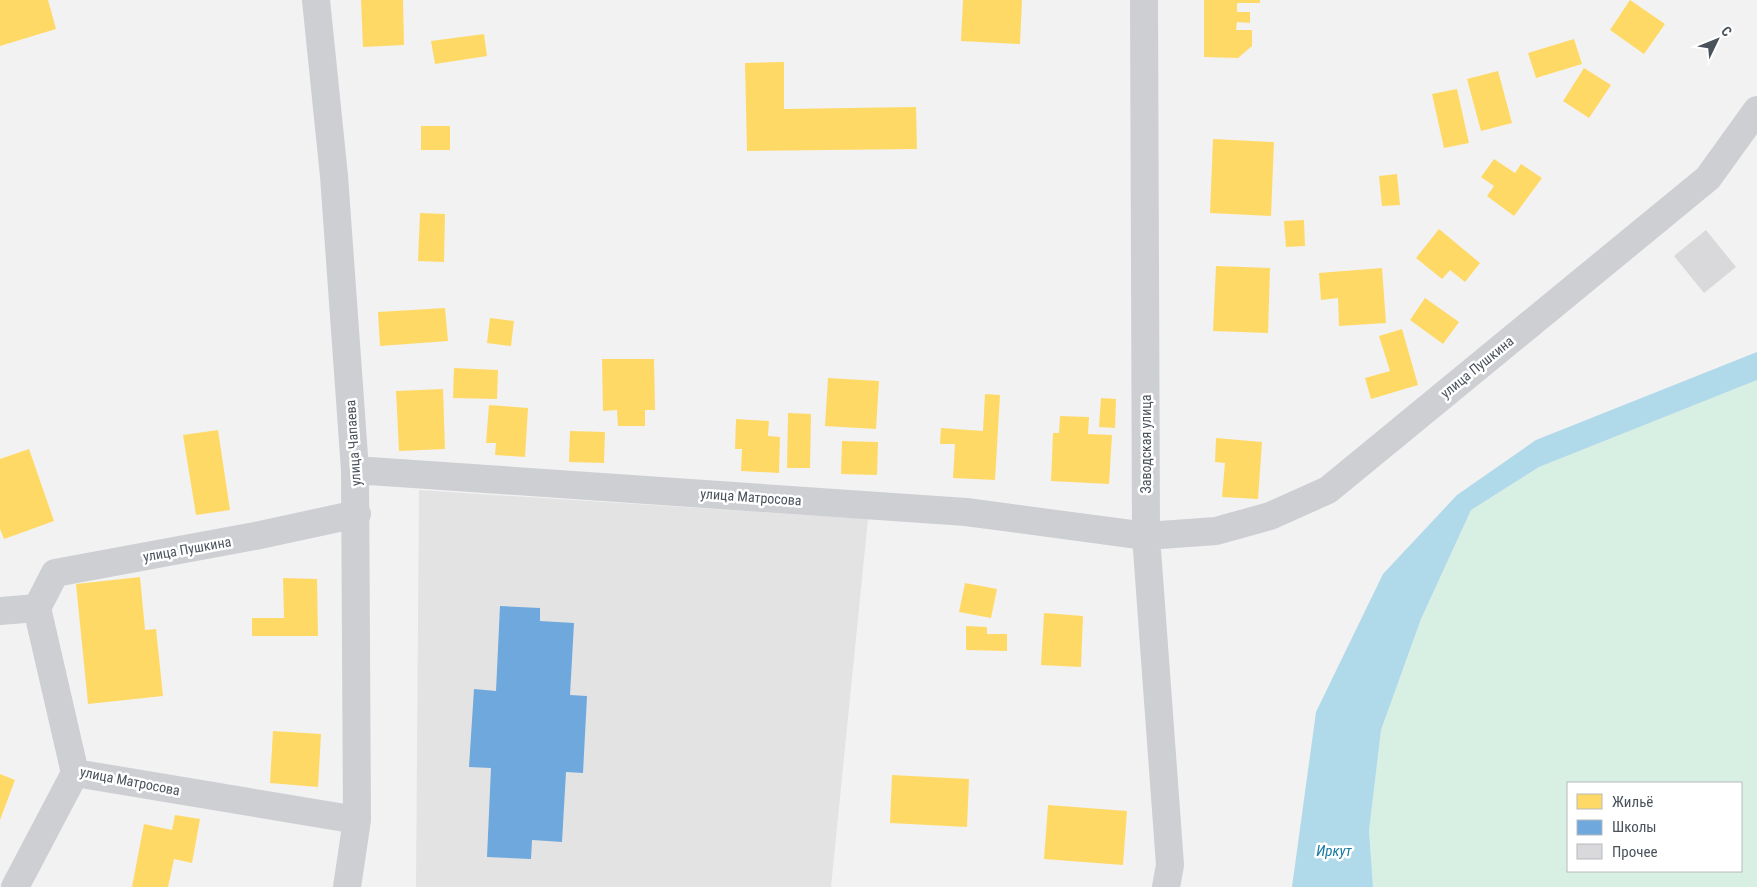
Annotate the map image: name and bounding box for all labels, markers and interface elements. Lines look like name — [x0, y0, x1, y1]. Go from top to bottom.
north arrow — [1692, 15, 1742, 65]
text: С — [1718, 23, 1735, 40]
street label: улица Пушкина — [1437, 333, 1517, 401]
street label: Заводская улица — [1138, 395, 1154, 493]
street label: улица Чапаева — [342, 399, 364, 487]
street label: улица Матросова — [700, 485, 802, 509]
street label: улица Пушкина — [142, 533, 232, 565]
street label: улица Матросова — [79, 763, 181, 799]
legend — [1567, 782, 1742, 872]
text: Жильё — [1612, 793, 1653, 811]
text: Школы — [1612, 818, 1657, 836]
water label: Иркут — [1316, 842, 1353, 860]
text: Прочее — [1612, 843, 1658, 861]

